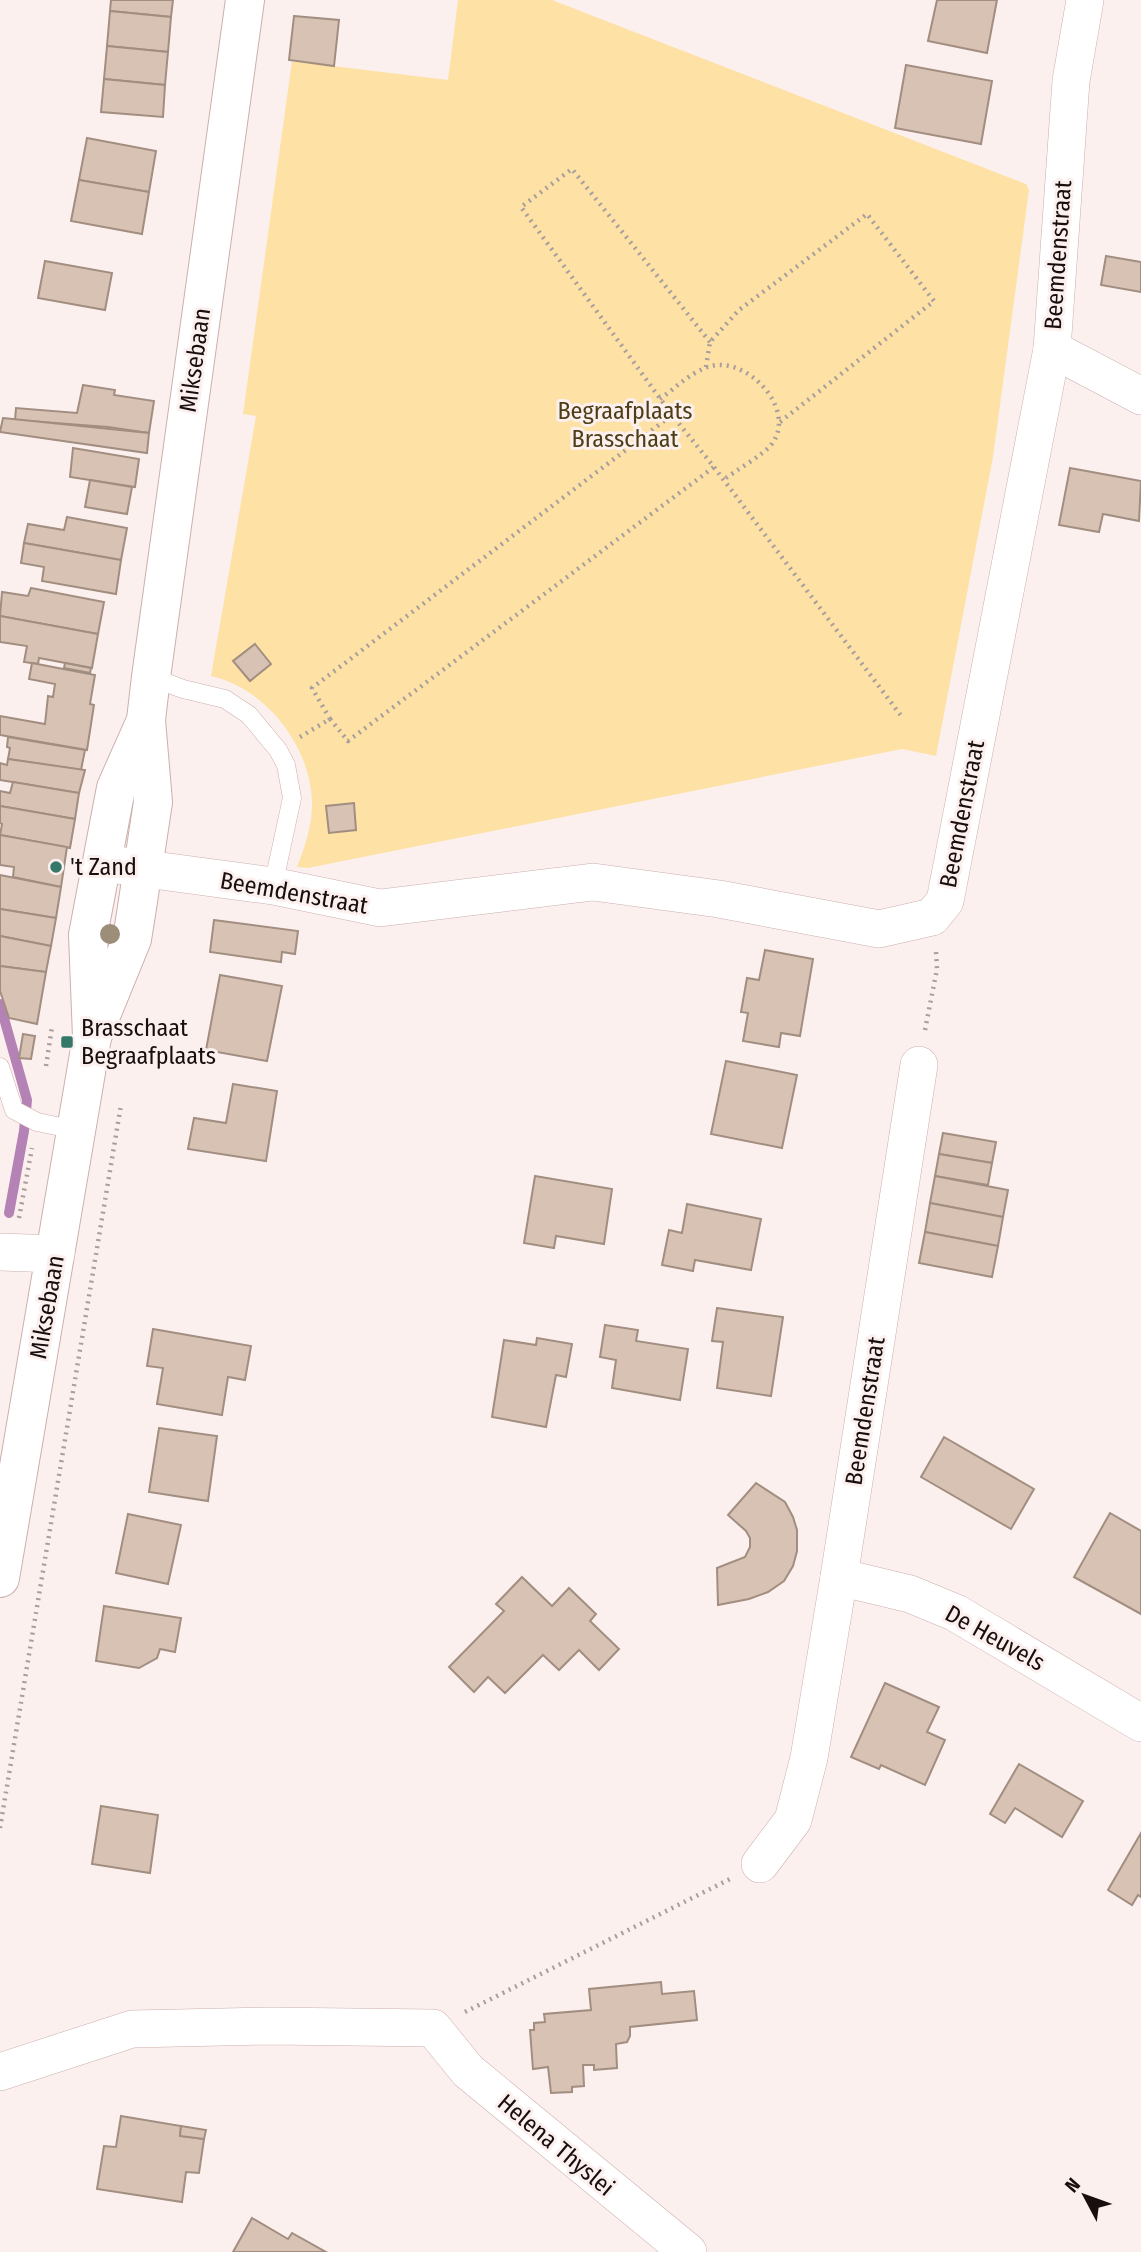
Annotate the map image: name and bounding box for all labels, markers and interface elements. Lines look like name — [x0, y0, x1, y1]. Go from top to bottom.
street label: Beemdenstraat — [1039, 179, 1077, 331]
street label: Miksebaan — [174, 306, 216, 414]
park label: Begraafplaats Brasschaat — [557, 397, 693, 453]
street label: Beemdenstraat — [934, 738, 990, 890]
place label: 't Zand — [70, 853, 137, 881]
marker: 't Zand — [48, 859, 64, 875]
street label: Beemdenstraat — [218, 866, 370, 920]
place label: Brasschaat Begraafplaats — [81, 1014, 216, 1070]
marker: Brasschaat Begraafplaats — [59, 1034, 75, 1050]
street label: Miksebaan — [24, 1253, 70, 1361]
street label: Beemdenstraat — [839, 1335, 891, 1487]
street label: De Heuvels — [940, 1599, 1050, 1677]
street label: Helena Thyslei — [492, 2088, 620, 2202]
north arrow — [1050, 2161, 1120, 2231]
text: N — [1060, 2173, 1085, 2197]

